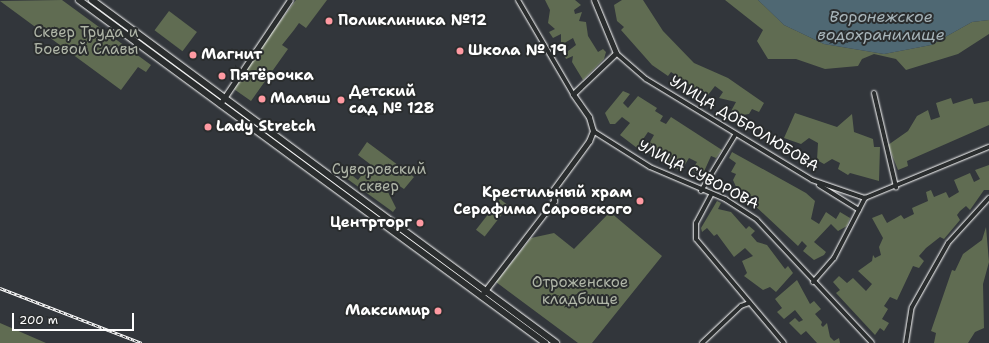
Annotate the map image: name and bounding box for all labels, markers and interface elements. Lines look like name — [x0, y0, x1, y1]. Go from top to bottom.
water label: Воронежское водохранилище — [817, 7, 945, 45]
place label: Поликлиника №12 — [338, 12, 487, 30]
marker: Поликлиника №12 — [323, 15, 335, 27]
park label: Сквер Труда и Боевой Славы — [33, 23, 139, 58]
place label: Школа № 19 — [468, 42, 567, 60]
place label: Магнит — [201, 46, 262, 64]
marker: Школа № 19 — [455, 46, 465, 56]
marker: Магнит — [188, 50, 198, 60]
place label: Пятёрочка — [230, 67, 314, 85]
marker: Пятёрочка — [217, 71, 227, 81]
street label: УЛИЦА ДОБРОЛЮБОВА — [666, 72, 822, 176]
place label: Детский сад № 128 — [349, 82, 434, 117]
place label: Малыш — [270, 90, 331, 108]
marker: Малыш — [257, 94, 267, 104]
marker: Детский сад № 128 — [336, 95, 346, 105]
place label: Lady Stretch — [216, 118, 316, 136]
marker: Lady Stretch — [203, 122, 213, 132]
street label: УЛИЦА СУВОРОВА — [635, 137, 761, 213]
park label: Суворовский сквер — [332, 160, 426, 195]
place label: Крестильный храм Серафима Саровского — [453, 183, 632, 218]
marker: Крестильный храм Серафима Саровского — [635, 196, 645, 206]
place label: Центрторг — [330, 214, 412, 232]
marker: Центрторг — [415, 218, 425, 228]
park label: Отроженское кладбище — [532, 273, 628, 308]
place label: Максимир — [345, 302, 430, 320]
scale bar — [14, 305, 136, 331]
marker: Максимир — [433, 306, 443, 316]
text: 200 m — [19, 312, 58, 328]

